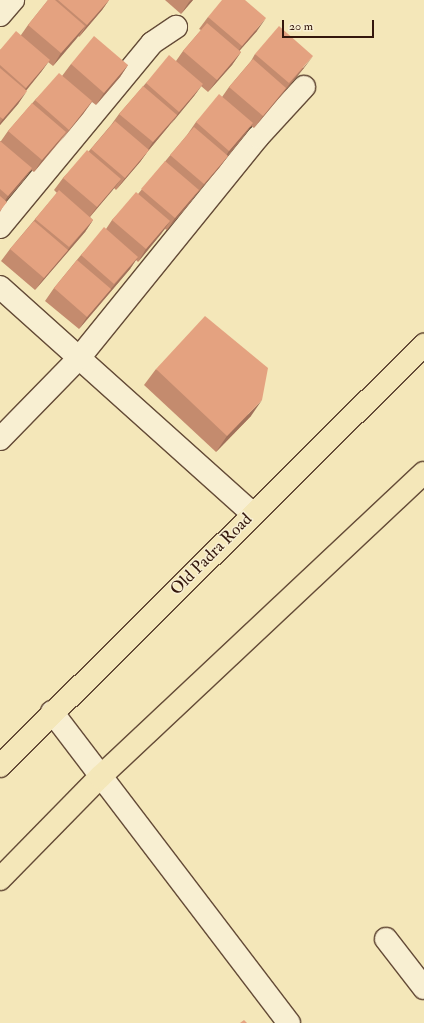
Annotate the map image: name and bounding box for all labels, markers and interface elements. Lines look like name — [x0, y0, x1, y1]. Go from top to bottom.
scale bar — [284, 12, 376, 38]
text: 20 m — [289, 19, 313, 34]
street label: Old Padra Road — [166, 509, 256, 599]

